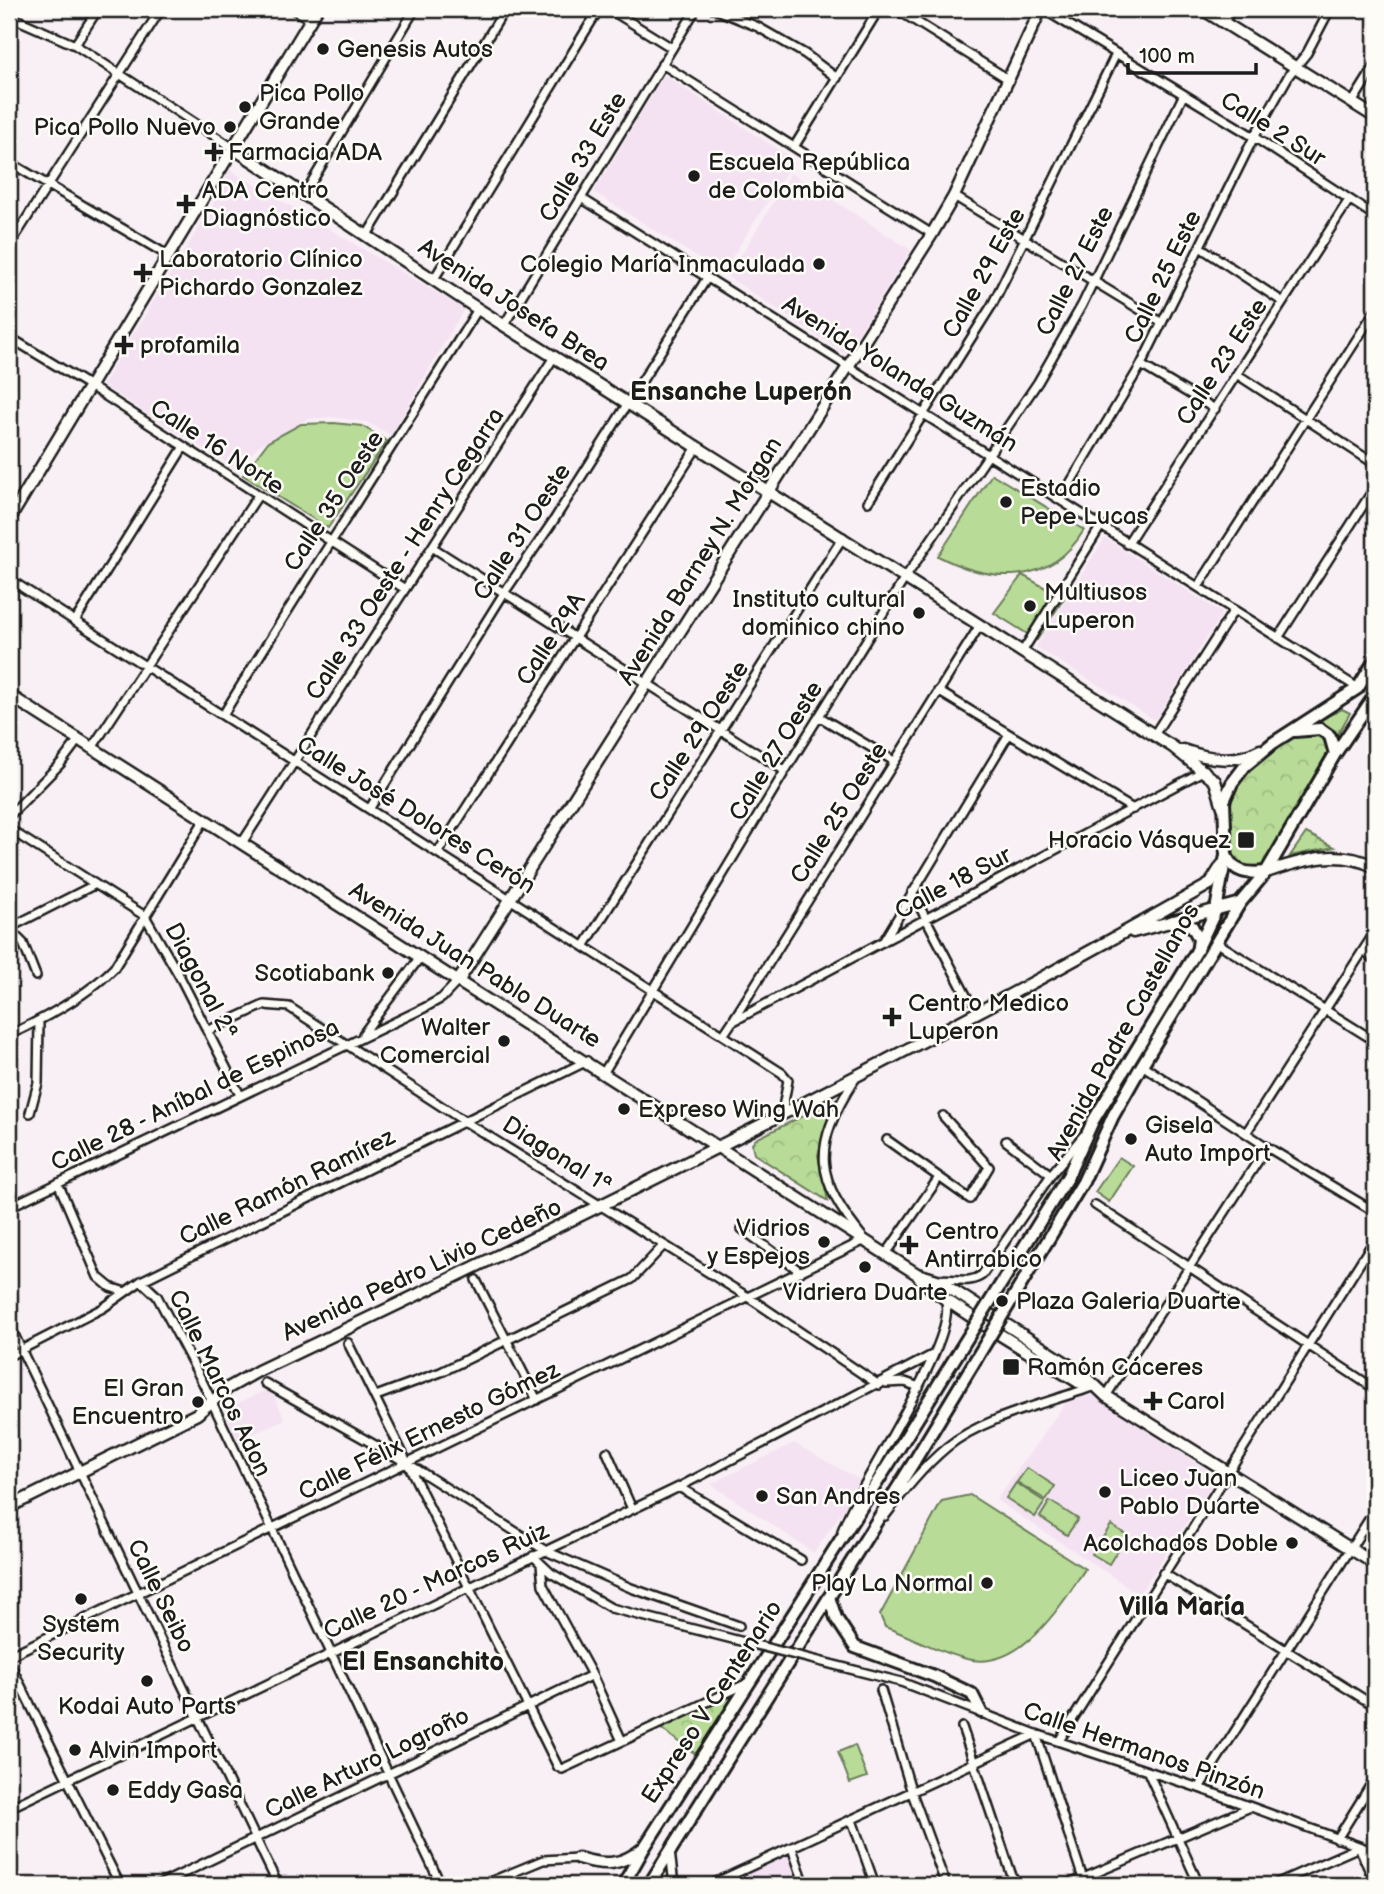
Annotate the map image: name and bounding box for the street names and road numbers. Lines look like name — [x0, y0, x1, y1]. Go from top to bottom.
street label: Calle 2 Sur — [1215, 85, 1331, 173]
street label: Calle 33 Este — [533, 87, 633, 227]
street label: Calle 27 Este — [1030, 201, 1120, 341]
street label: Calle 29 Este — [936, 203, 1032, 343]
street label: Calle 25 Este — [1118, 206, 1208, 348]
street label: Avenida Josefa Brea — [413, 232, 615, 378]
street label: Avenida Yolanda Guzmán — [777, 290, 1023, 458]
street label: Calle 23 Este — [1170, 293, 1274, 431]
street label: Calle 16 Norte — [145, 393, 289, 501]
street label: Calle 33 Oeste - Henry Cegarra — [299, 402, 511, 706]
street label: Calle 35 Oeste — [278, 425, 390, 577]
street label: Avenida Barney N. Morgan — [612, 432, 788, 690]
street label: Calle 31 Oeste — [467, 458, 577, 606]
street label: Calle 29A — [510, 587, 592, 691]
street label: Calle 29 Oeste — [643, 655, 755, 807]
street label: Calle 27 Oeste — [723, 676, 829, 826]
street label: Calle José Dolores Cerón — [291, 730, 541, 900]
street label: Calle 25 Oeste — [784, 737, 894, 889]
street label: Calle 18 Sur — [890, 840, 1016, 926]
street label: Avenida Juan Pablo Duarte — [344, 875, 606, 1055]
street label: Avenida Padre Castellanos — [1040, 898, 1206, 1166]
street label: Diagonal 2ª — [158, 918, 244, 1044]
street label: Calle 28 - Aníbal de Espinosa — [46, 1012, 344, 1178]
street label: Diagonal 1ª — [497, 1110, 617, 1200]
street label: Calle Ramón Ramírez — [175, 1122, 400, 1252]
street label: Avenida Pedro Livio Cedeño — [278, 1192, 566, 1348]
street label: Calle Marcos Adon — [162, 1285, 278, 1481]
street label: Calle Félix Ernesto Gómez — [294, 1355, 565, 1507]
street label: Calle 20 - Marcos Ruiz — [319, 1516, 554, 1646]
street label: Calle Seibo — [121, 1534, 201, 1658]
street label: Expreso V Centenario — [635, 1595, 789, 1809]
street label: Calle Hermanos Pinzón — [1019, 1696, 1269, 1806]
street label: Calle Arturo Logroño — [260, 1701, 474, 1825]

